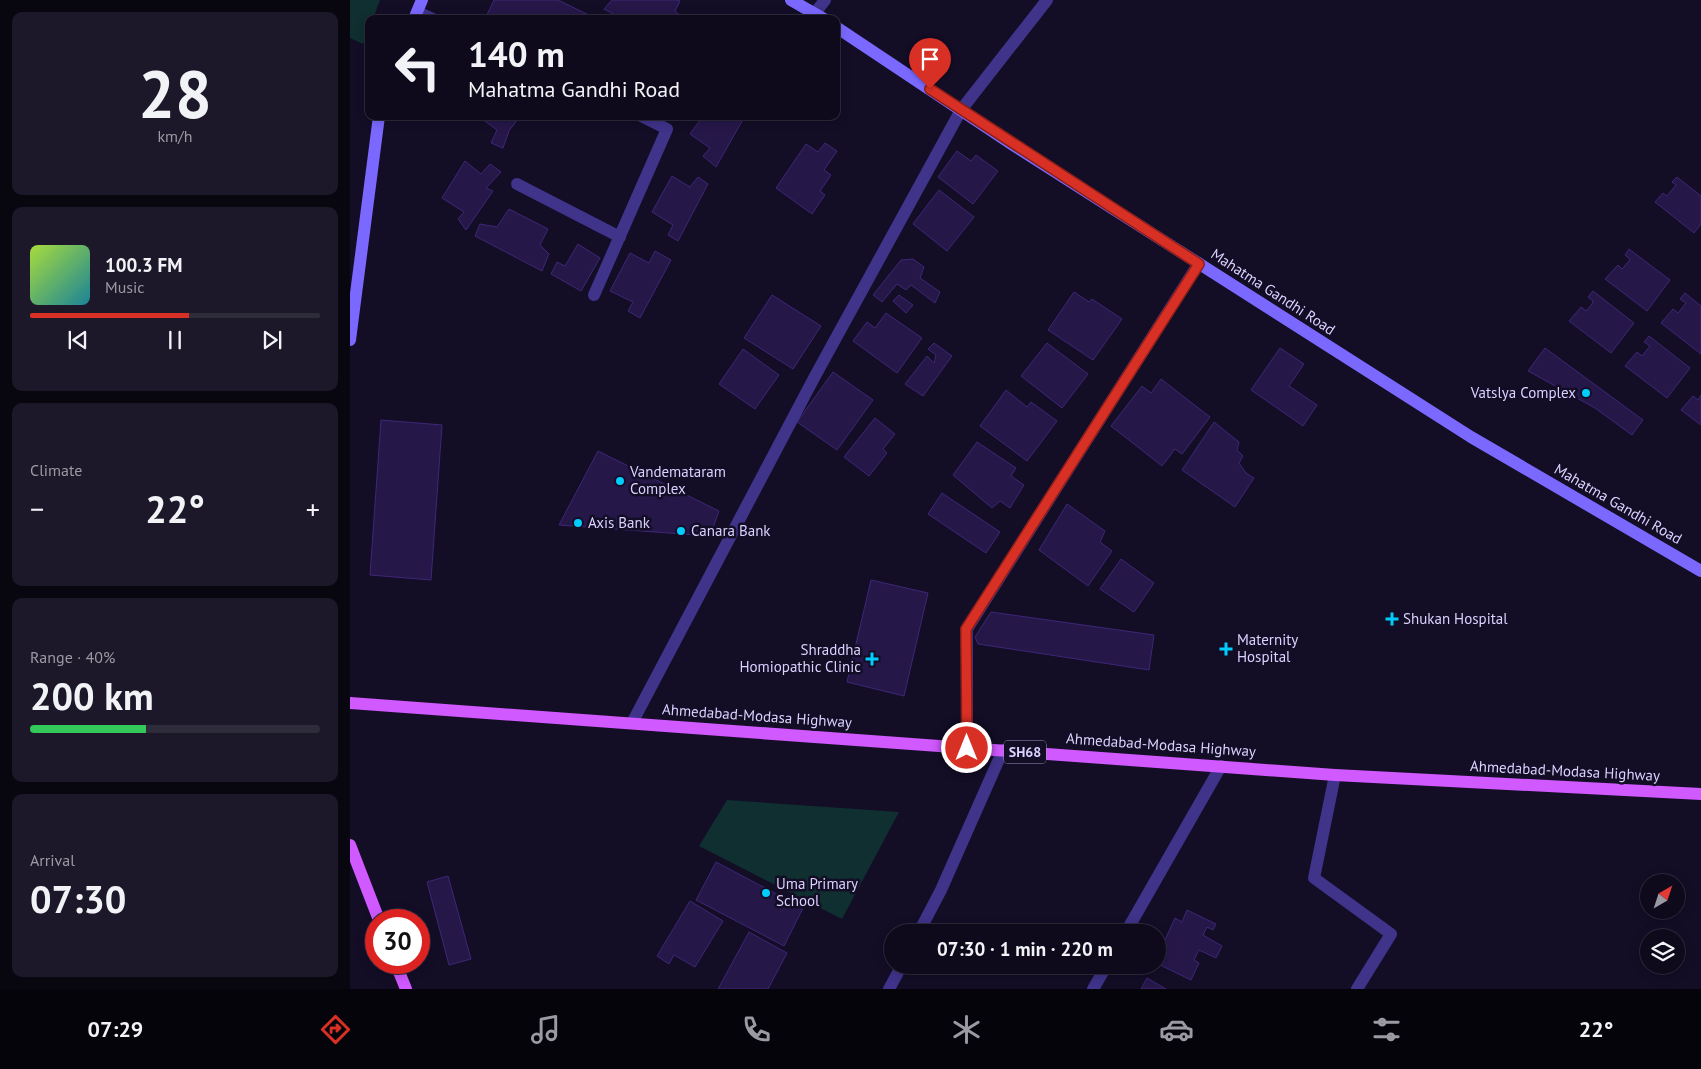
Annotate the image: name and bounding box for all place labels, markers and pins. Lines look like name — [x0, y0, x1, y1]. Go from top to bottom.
pin — [909, 38, 951, 89]
place label: Vatslya Complex — [1470, 383, 1576, 402]
marker: Vatslya Complex — [1580, 387, 1592, 399]
place label: Vandemataram Complex — [629, 462, 726, 498]
marker: Vandemataram Complex — [614, 475, 626, 487]
place label: Axis Bank — [588, 513, 651, 532]
marker: Axis Bank — [572, 517, 584, 529]
place label: Canara Bank — [691, 521, 771, 540]
marker: Canara Bank — [675, 525, 687, 537]
place label: Shukan Hospital — [1403, 609, 1508, 628]
marker: Shukan Hospital — [1385, 612, 1399, 626]
place label: Maternity Hospital — [1237, 630, 1298, 666]
place label: Shraddha Homiopathic Clinic — [739, 640, 861, 676]
marker: Maternity Hospital — [1219, 642, 1233, 656]
marker: Shraddha Homiopathic Clinic — [865, 652, 879, 666]
place label: Uma Primary School — [776, 874, 858, 910]
marker: Uma Primary School — [760, 887, 772, 899]

